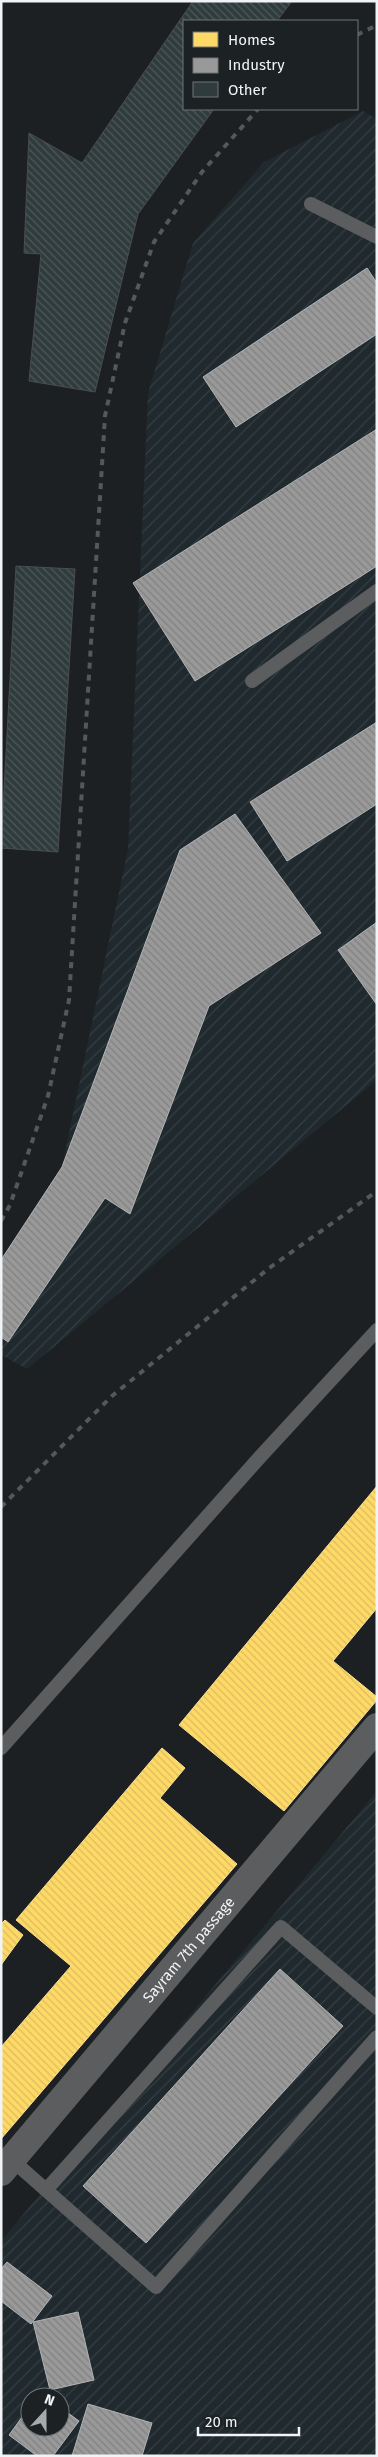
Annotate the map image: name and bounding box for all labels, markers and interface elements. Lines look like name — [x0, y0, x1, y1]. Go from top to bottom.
legend — [183, 20, 358, 110]
text: Homes — [228, 31, 275, 49]
text: Industry — [228, 56, 285, 74]
text: Other — [228, 81, 267, 99]
street label: Sayram 7th passage — [139, 1893, 239, 2006]
north arrow — [20, 2387, 70, 2437]
text: N — [42, 2391, 57, 2410]
scale bar — [198, 2404, 299, 2436]
text: 20 m — [205, 2413, 238, 2431]

